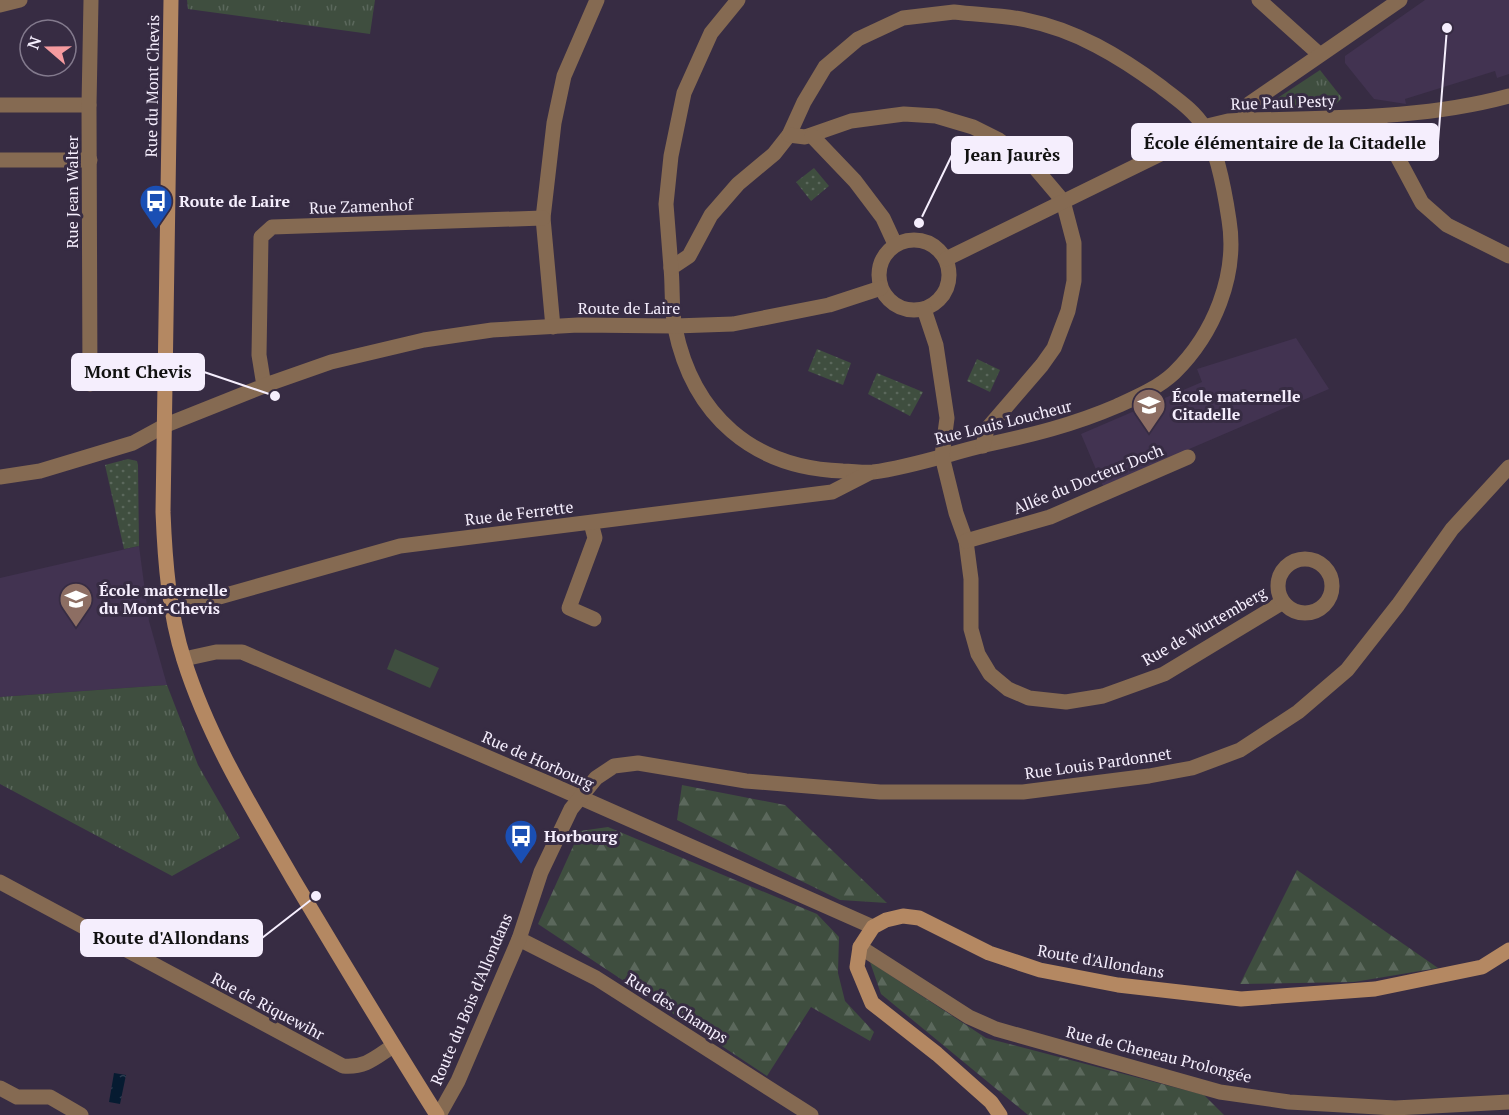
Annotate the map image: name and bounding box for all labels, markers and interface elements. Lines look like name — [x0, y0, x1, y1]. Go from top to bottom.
street label: Rue du Mont Chevis — [140, 14, 164, 157]
north arrow — [18, 18, 78, 78]
text: N — [21, 33, 46, 52]
street label: Rue Paul Pesty — [1230, 89, 1337, 115]
callout: École élémentaire de la Citadelle — [1132, 124, 1438, 160]
text: École élémentaire de la Citadelle — [1144, 130, 1426, 154]
street label: Rue Jean Walter — [61, 135, 83, 249]
callout: Jean Jaurès — [952, 137, 1072, 173]
text: Jean Jaurès — [964, 142, 1060, 166]
bus stop icon: Route de Laire — [138, 183, 174, 230]
place label: Route de Laire — [179, 190, 290, 212]
street label: Rue Zamenhof — [309, 193, 415, 219]
street label: Route de Laire — [578, 297, 680, 319]
callout: Mont Chevis — [72, 354, 204, 390]
text: Mont Chevis — [84, 359, 192, 383]
place label: École maternelle Citadelle — [1172, 385, 1301, 425]
school or university icon: École maternelle Citadelle — [1131, 387, 1167, 434]
street label: Rue Louis Loucheur — [932, 394, 1075, 450]
street label: Allée du Docteur Doch — [1010, 439, 1167, 519]
street label: Rue de Ferrette — [464, 495, 574, 531]
place label: École maternelle du Mont-Chevis — [99, 579, 228, 619]
school or university icon: École maternelle du Mont-Chevis — [58, 581, 94, 628]
street label: Rue de Wurtemberg — [1138, 581, 1271, 671]
street label: Rue de Horbourg — [479, 726, 598, 795]
street label: Rue Louis Pardonnet — [1023, 742, 1173, 784]
bus stop icon: Horbourg — [503, 818, 539, 865]
place label: Horbourg — [544, 825, 618, 847]
street label: Route du Bois d'Allondans — [425, 910, 517, 1088]
callout: Route d'Allondans — [81, 920, 262, 956]
text: Route d'Allondans — [93, 925, 249, 949]
street label: Route d'Allondans — [1036, 939, 1166, 983]
street label: Rue de Riquewihr — [208, 967, 329, 1045]
street label: Rue des Champs — [622, 968, 732, 1048]
street label: Rue de Cheneau Prolongée — [1064, 1020, 1254, 1088]

